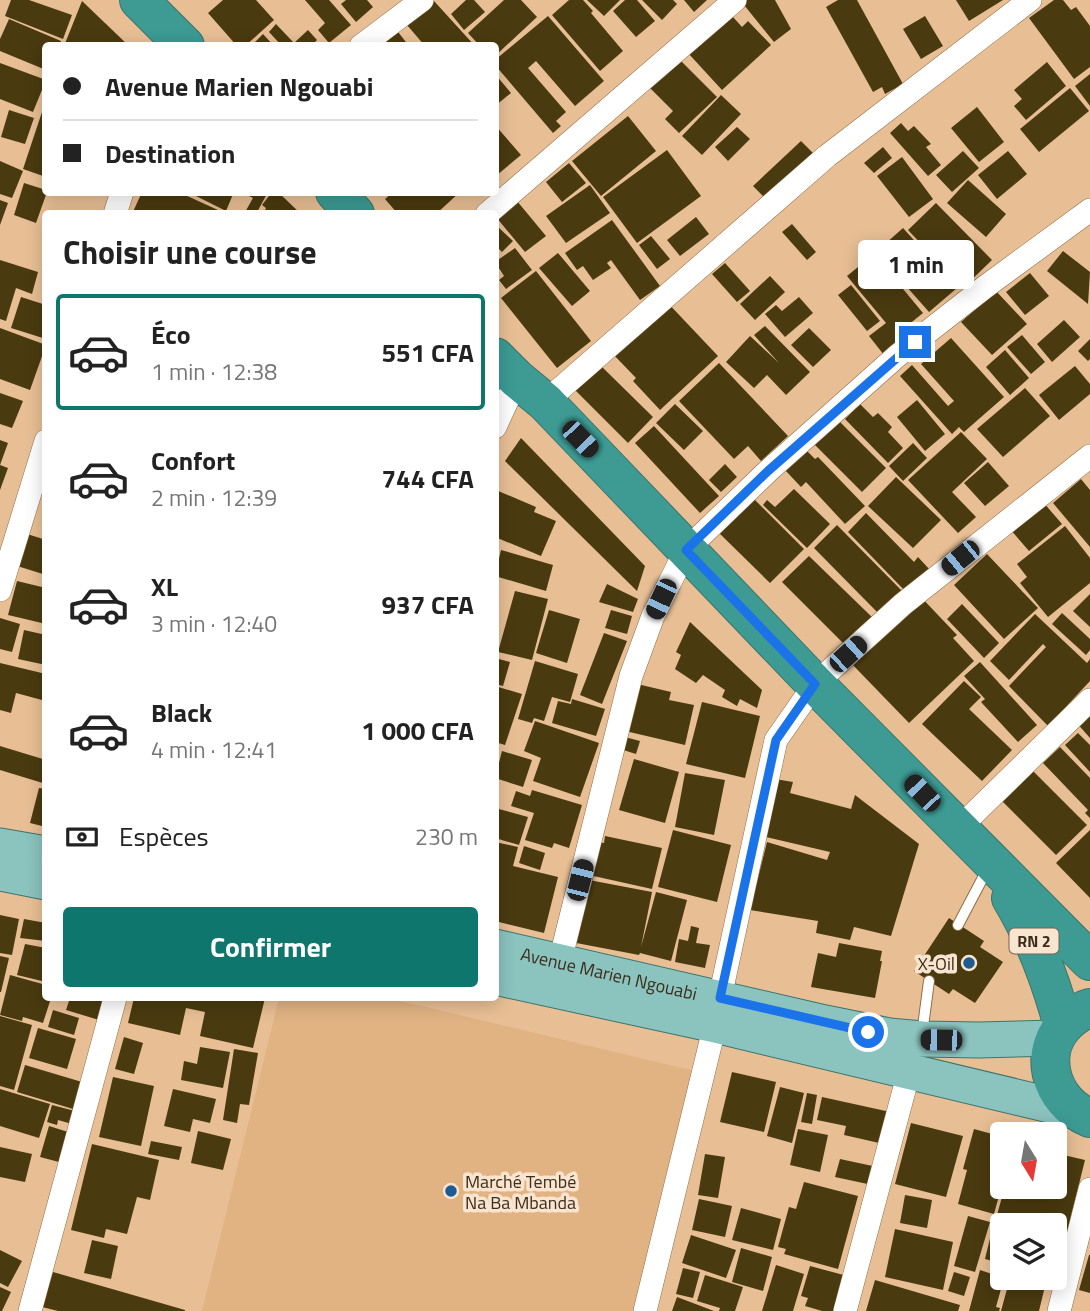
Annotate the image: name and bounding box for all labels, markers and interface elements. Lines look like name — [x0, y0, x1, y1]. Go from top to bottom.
text: Avenue Marien Ngouabi — [105, 67, 373, 106]
text: Destination — [105, 134, 235, 173]
text: Choisir une course — [63, 228, 317, 276]
callout: 1 min — [857, 240, 973, 290]
text: 1 min — [888, 247, 944, 282]
text: Éco — [151, 315, 191, 354]
icon: car — [67, 321, 130, 384]
route end — [899, 326, 931, 358]
text: 551 CFA — [382, 333, 474, 372]
text: 1 min · 12:38 — [151, 354, 277, 389]
car — [558, 417, 603, 461]
text: Confort — [151, 441, 235, 480]
icon: car — [67, 447, 130, 510]
text: 744 CFA — [382, 459, 474, 498]
text: 2 min · 12:39 — [151, 480, 277, 515]
car — [938, 537, 983, 579]
text: XL — [151, 567, 178, 606]
icon: car — [67, 573, 130, 636]
car — [643, 576, 680, 622]
text: 937 CFA — [382, 585, 474, 624]
text: 3 min · 12:40 — [151, 606, 277, 641]
car — [826, 632, 871, 676]
text: Black — [151, 693, 212, 732]
icon: car — [67, 699, 130, 762]
text: 1 000 CFA — [361, 711, 474, 750]
text: 4 min · 12:41 — [151, 732, 277, 767]
car — [900, 771, 945, 815]
text: Espèces — [119, 817, 209, 856]
icon: cash — [63, 818, 101, 856]
text: 230 m — [415, 819, 478, 854]
car — [565, 857, 596, 903]
button: Confirmer — [63, 907, 478, 987]
road number: RN 2 — [1010, 928, 1058, 953]
street label: Avenue Marien Ngouabi — [518, 940, 700, 1007]
place label: X-Oil — [918, 950, 955, 977]
marker: X-Oil — [961, 955, 977, 971]
route start — [852, 1016, 884, 1048]
car — [920, 1029, 963, 1051]
north arrow — [990, 1122, 1068, 1199]
map controls — [990, 1122, 1067, 1290]
place label: Marché Tembé Na Ba Mbanda — [465, 1168, 576, 1216]
marker: Marché Tembé Na Ba Mbanda — [443, 1183, 459, 1199]
button: layers — [990, 1213, 1067, 1290]

